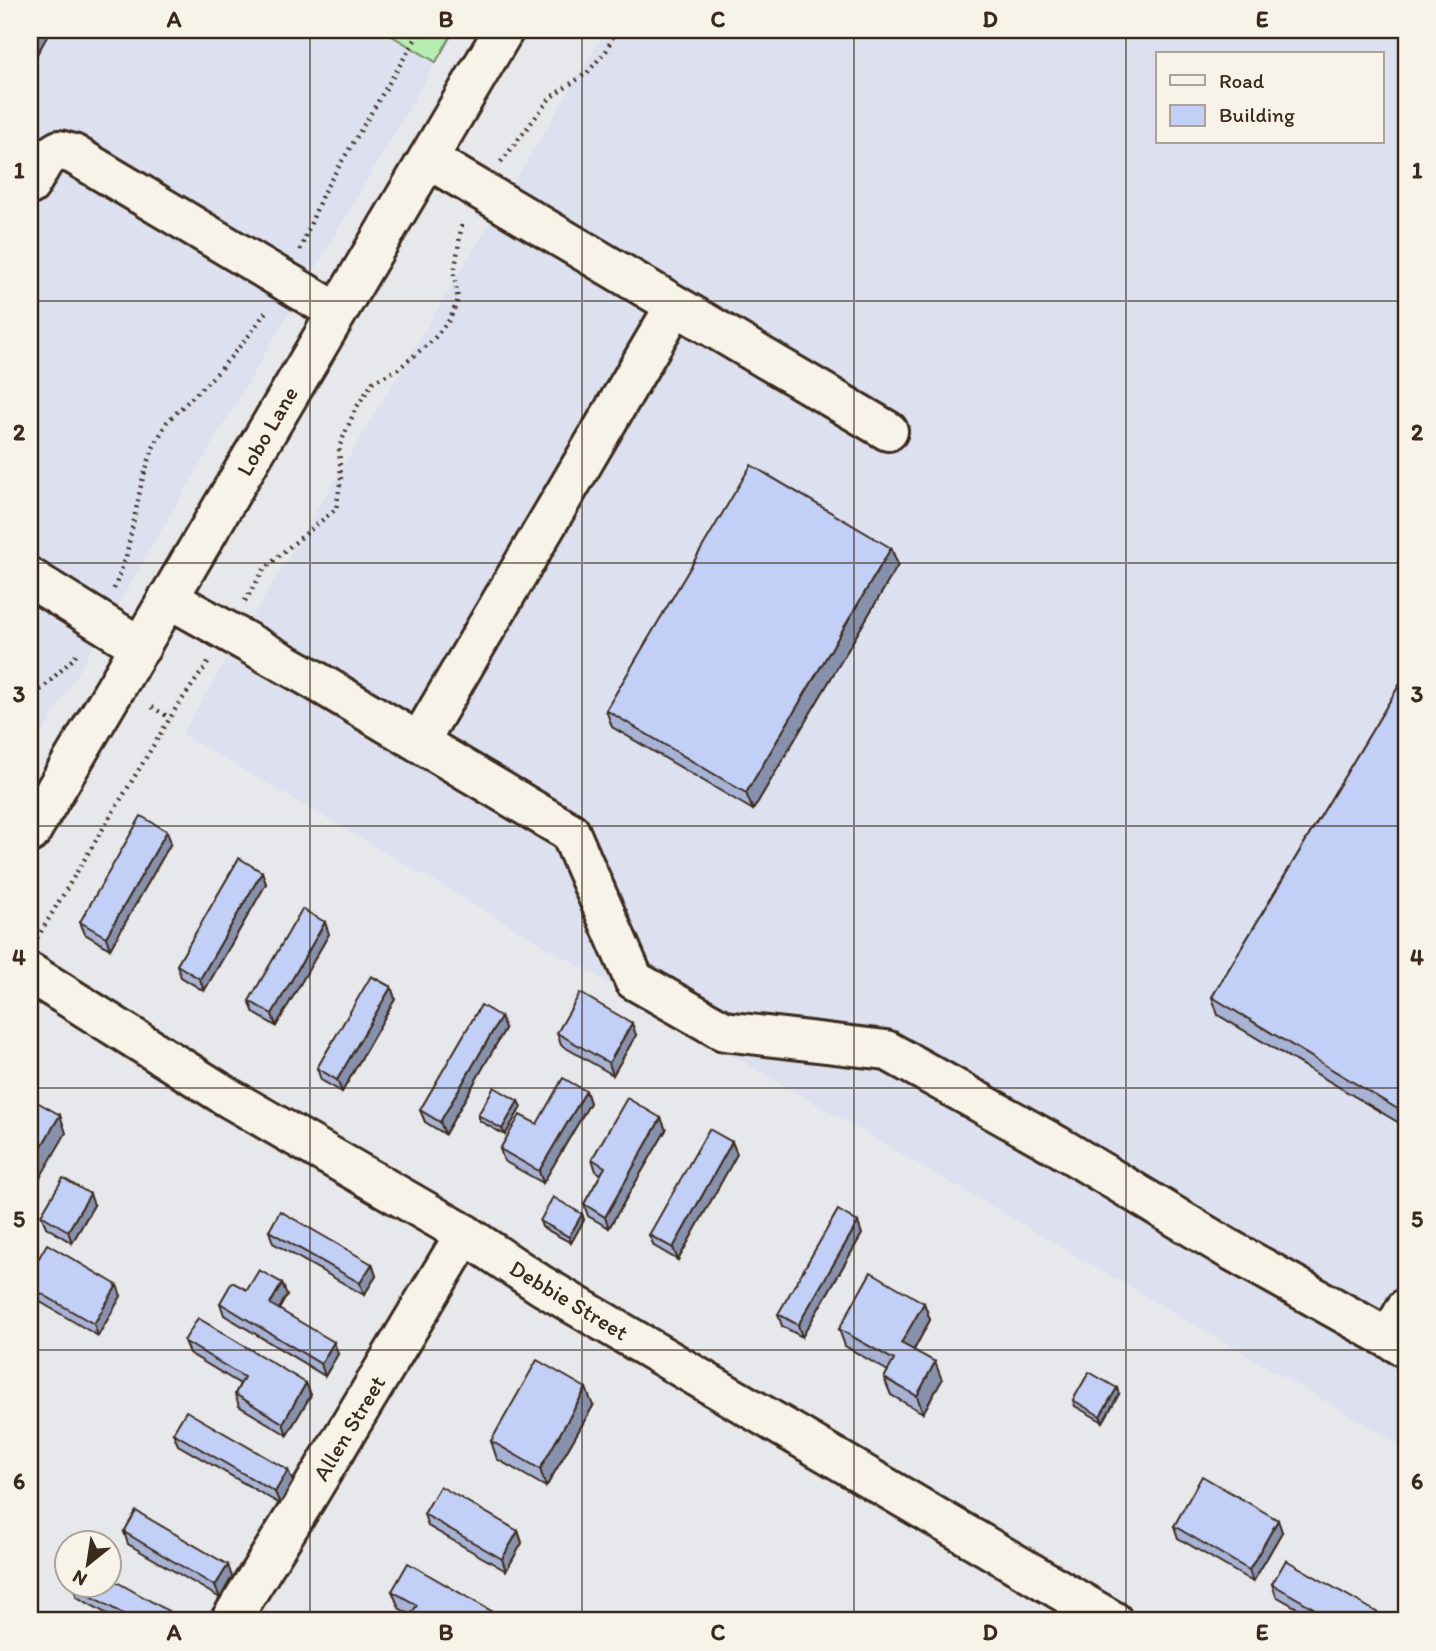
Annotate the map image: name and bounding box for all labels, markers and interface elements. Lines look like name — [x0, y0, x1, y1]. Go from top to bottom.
text: A — [166, 5, 182, 33]
text: B — [439, 5, 454, 33]
text: C — [711, 5, 726, 33]
text: D — [982, 5, 998, 33]
text: E — [1256, 5, 1269, 33]
legend — [1156, 52, 1384, 144]
text: Road — [1219, 68, 1265, 93]
text: Building — [1219, 102, 1295, 127]
text: 1 — [14, 156, 25, 184]
text: 1 — [1412, 156, 1423, 184]
street label: Lobo Lane — [230, 381, 304, 481]
text: 2 — [13, 418, 26, 446]
text: 2 — [1411, 418, 1424, 446]
text: 3 — [13, 680, 26, 708]
text: 3 — [1411, 680, 1424, 708]
text: 4 — [12, 943, 26, 971]
text: 4 — [1410, 943, 1424, 971]
text: 5 — [13, 1205, 25, 1233]
text: 5 — [1411, 1205, 1423, 1233]
street label: Debbie Street — [505, 1254, 634, 1347]
street label: Allen Street — [307, 1370, 392, 1486]
text: 6 — [13, 1467, 25, 1495]
text: 6 — [1411, 1467, 1423, 1495]
north arrow — [52, 1528, 122, 1598]
text: N — [68, 1565, 91, 1591]
text: A — [166, 1618, 182, 1646]
text: B — [439, 1618, 454, 1646]
text: C — [711, 1618, 726, 1646]
text: D — [982, 1618, 998, 1646]
text: E — [1256, 1618, 1269, 1646]

